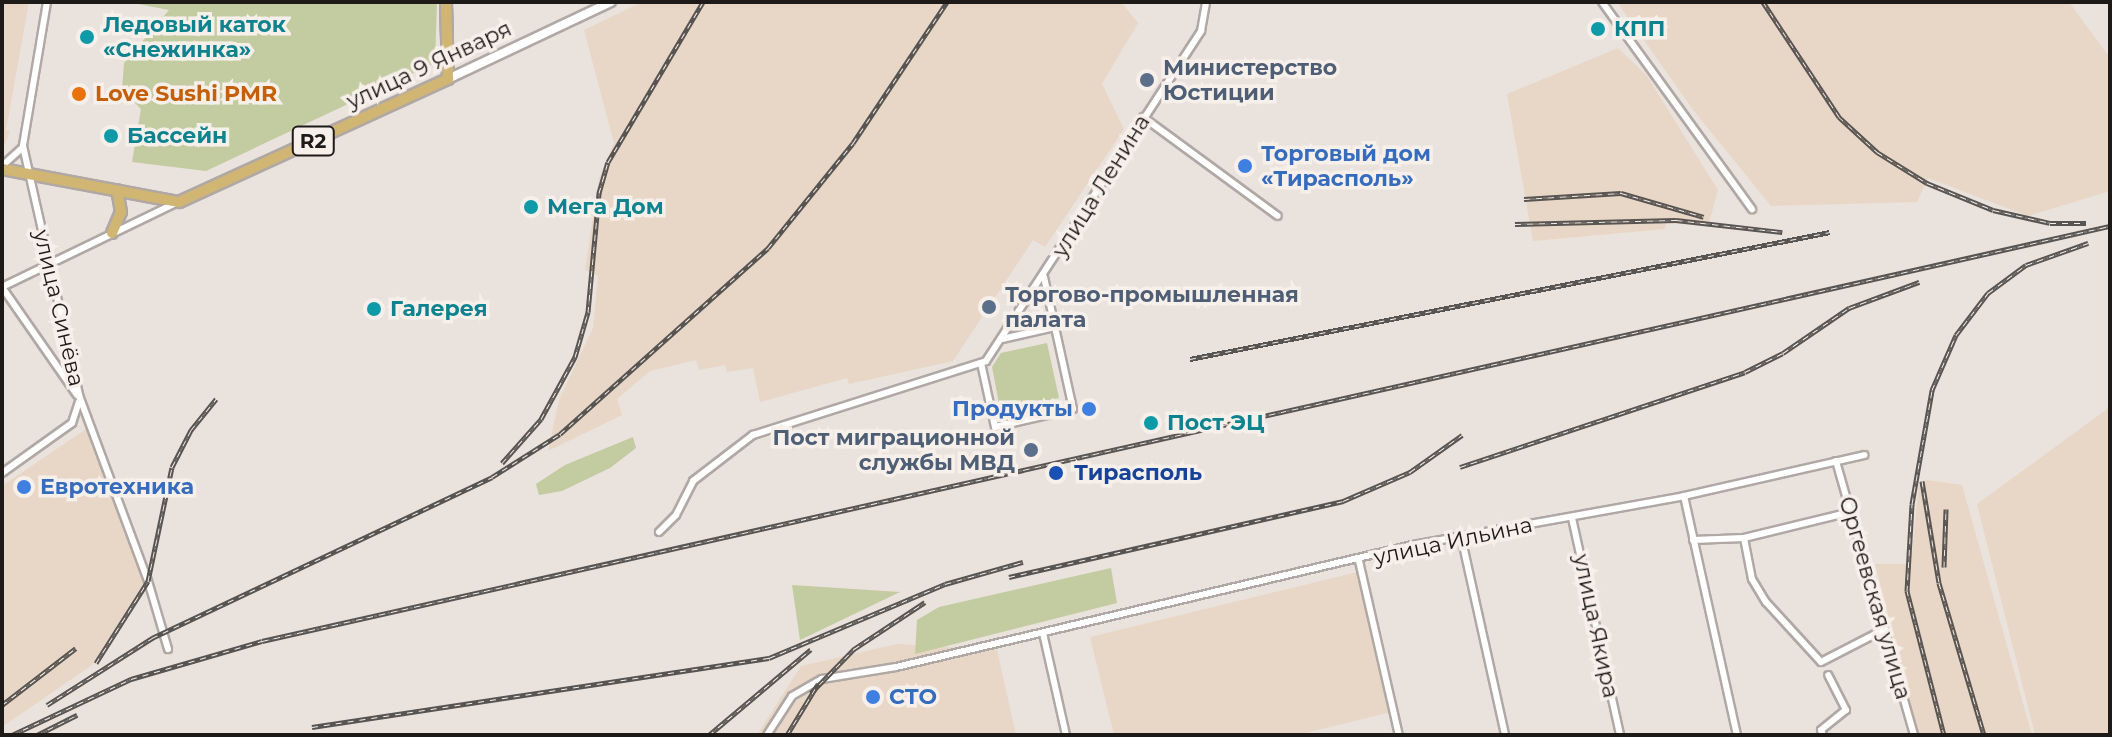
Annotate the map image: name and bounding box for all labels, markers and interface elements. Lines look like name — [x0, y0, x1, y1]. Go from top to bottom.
place label: Ледовый каток «Снежинка» — [103, 11, 286, 62]
street label: улица 9 Января — [342, 15, 516, 115]
place label: КПП — [1614, 16, 1665, 42]
marker: КПП — [1589, 20, 1607, 38]
marker: Ледовый каток «Снежинка» — [78, 28, 96, 46]
place label: Министерство Юстиции — [1163, 54, 1337, 106]
marker: Министерство Юстиции — [1138, 71, 1156, 89]
place label: Love Sushi PMR — [95, 81, 277, 107]
marker: Love Sushi PMR — [70, 85, 88, 103]
street label: улица Ленина — [1047, 110, 1155, 262]
place label: Бассейн — [127, 123, 227, 149]
road number: R2 — [291, 125, 335, 157]
marker: Бассейн — [102, 127, 120, 145]
place label: Торговый дом «Тирасполь» — [1261, 140, 1431, 192]
marker: Торговый дом «Тирасполь» — [1236, 157, 1254, 175]
place label: Мега Дом — [547, 194, 664, 220]
marker: Мега Дом — [522, 198, 540, 216]
street label: улица Синёва — [28, 227, 90, 389]
place label: Торгово-промышленная палата — [1005, 281, 1299, 332]
place label: Галерея — [390, 296, 487, 322]
marker: Торгово-промышленная палата — [980, 298, 998, 316]
marker: Галерея — [365, 300, 383, 318]
place label: Продукты — [952, 396, 1073, 422]
marker: Продукты — [1080, 400, 1098, 418]
place label: Пост ЭЦ — [1167, 410, 1264, 436]
marker: Пост ЭЦ — [1142, 414, 1160, 432]
place label: Пост миграционной службы МВД — [773, 424, 1015, 476]
marker: Пост миграционной службы МВД — [1022, 441, 1040, 459]
place label: Тирасполь — [1074, 460, 1202, 486]
marker: Тирасполь — [1045, 462, 1067, 484]
place label: Евротехника — [40, 474, 194, 500]
marker: Евротехника — [15, 478, 33, 496]
street label: Оргеевская улица — [1833, 493, 1917, 703]
street label: улица Ильина — [1371, 511, 1535, 571]
street label: улица Якира — [1568, 552, 1624, 700]
place label: СТО — [889, 684, 937, 710]
marker: СТО — [864, 688, 882, 706]

